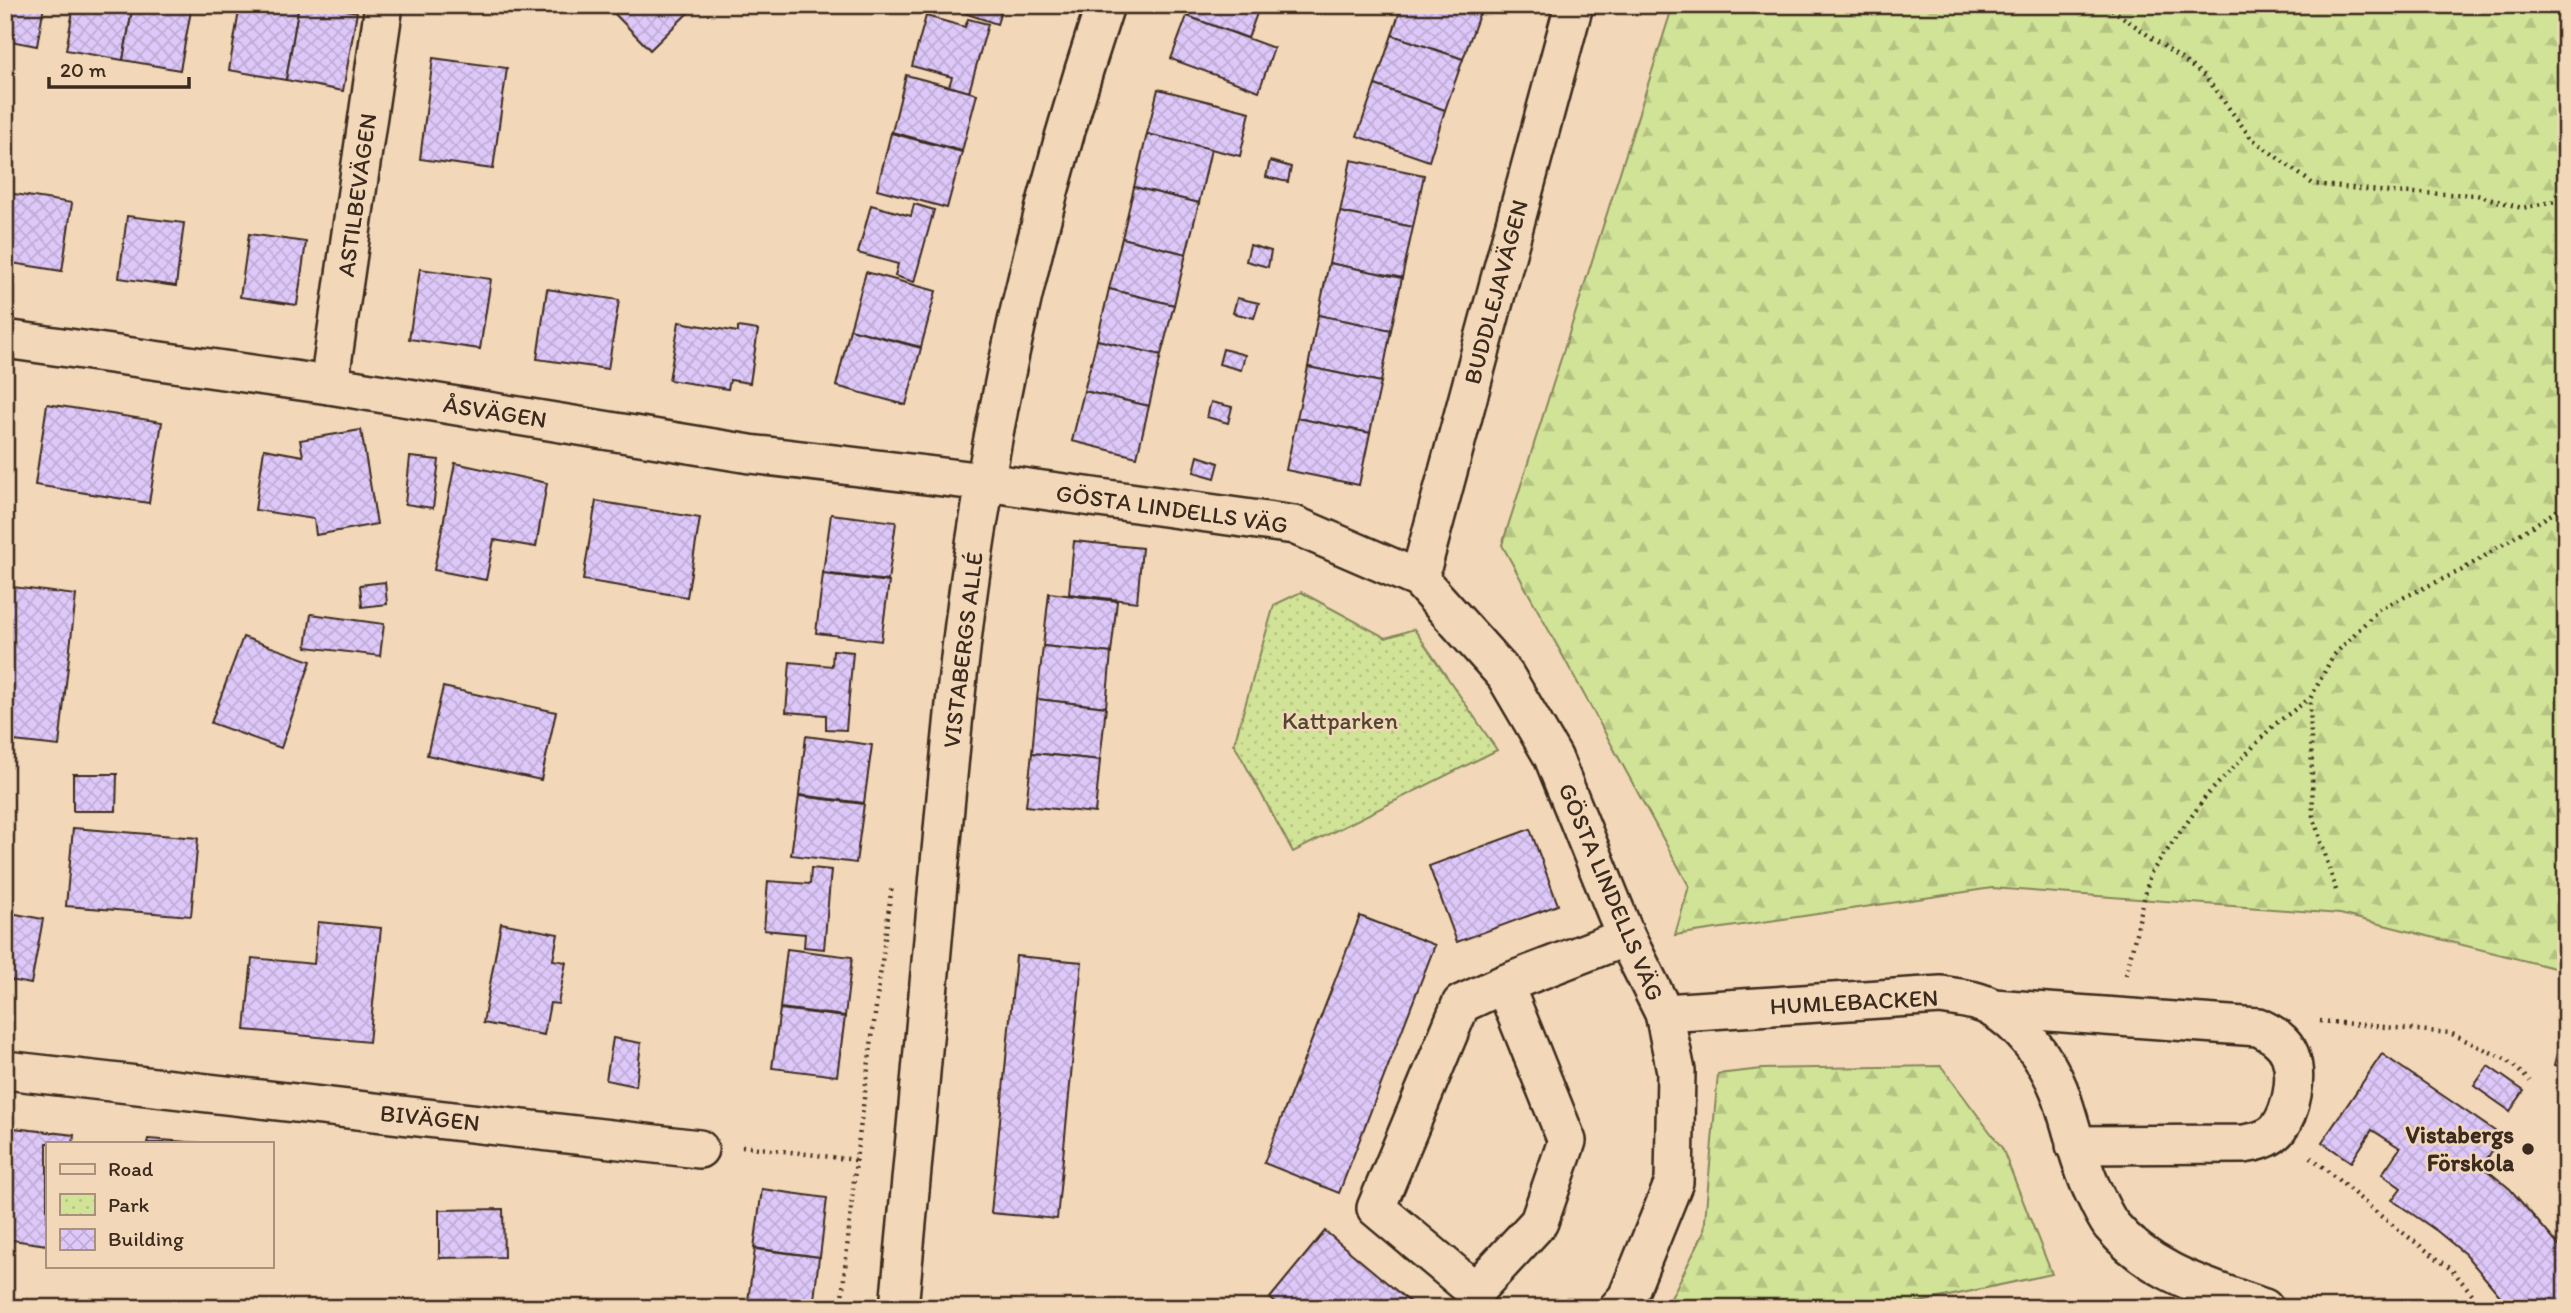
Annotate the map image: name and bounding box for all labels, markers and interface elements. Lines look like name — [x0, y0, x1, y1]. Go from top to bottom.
scale bar — [49, 46, 189, 90]
text: 20 m — [60, 57, 107, 82]
street label: ASTILBEVÄGEN — [331, 111, 382, 279]
street label: BUDDLEJAVÄGEN — [1457, 196, 1534, 387]
street label: ÅSVÄGEN — [441, 389, 549, 434]
street label: GÖSTA LINDELLS VÄG — [1054, 478, 1290, 539]
street label: VISTABERGS ALLÉ — [936, 550, 989, 750]
park label: Kattparken — [1282, 706, 1398, 735]
street label: GÖSTA LINDELLS VÄG — [1552, 778, 1671, 1005]
street label: HUMLEBACKEN — [1769, 983, 1939, 1020]
street label: BIVÄGEN — [379, 1098, 481, 1137]
place label: Vistabergs Förskola — [2406, 1120, 2514, 1177]
marker: Vistabergs Förskola — [2520, 1141, 2536, 1157]
legend — [46, 1142, 273, 1268]
text: Road — [108, 1156, 154, 1181]
text: Park — [108, 1192, 150, 1217]
text: Building — [108, 1226, 184, 1251]

